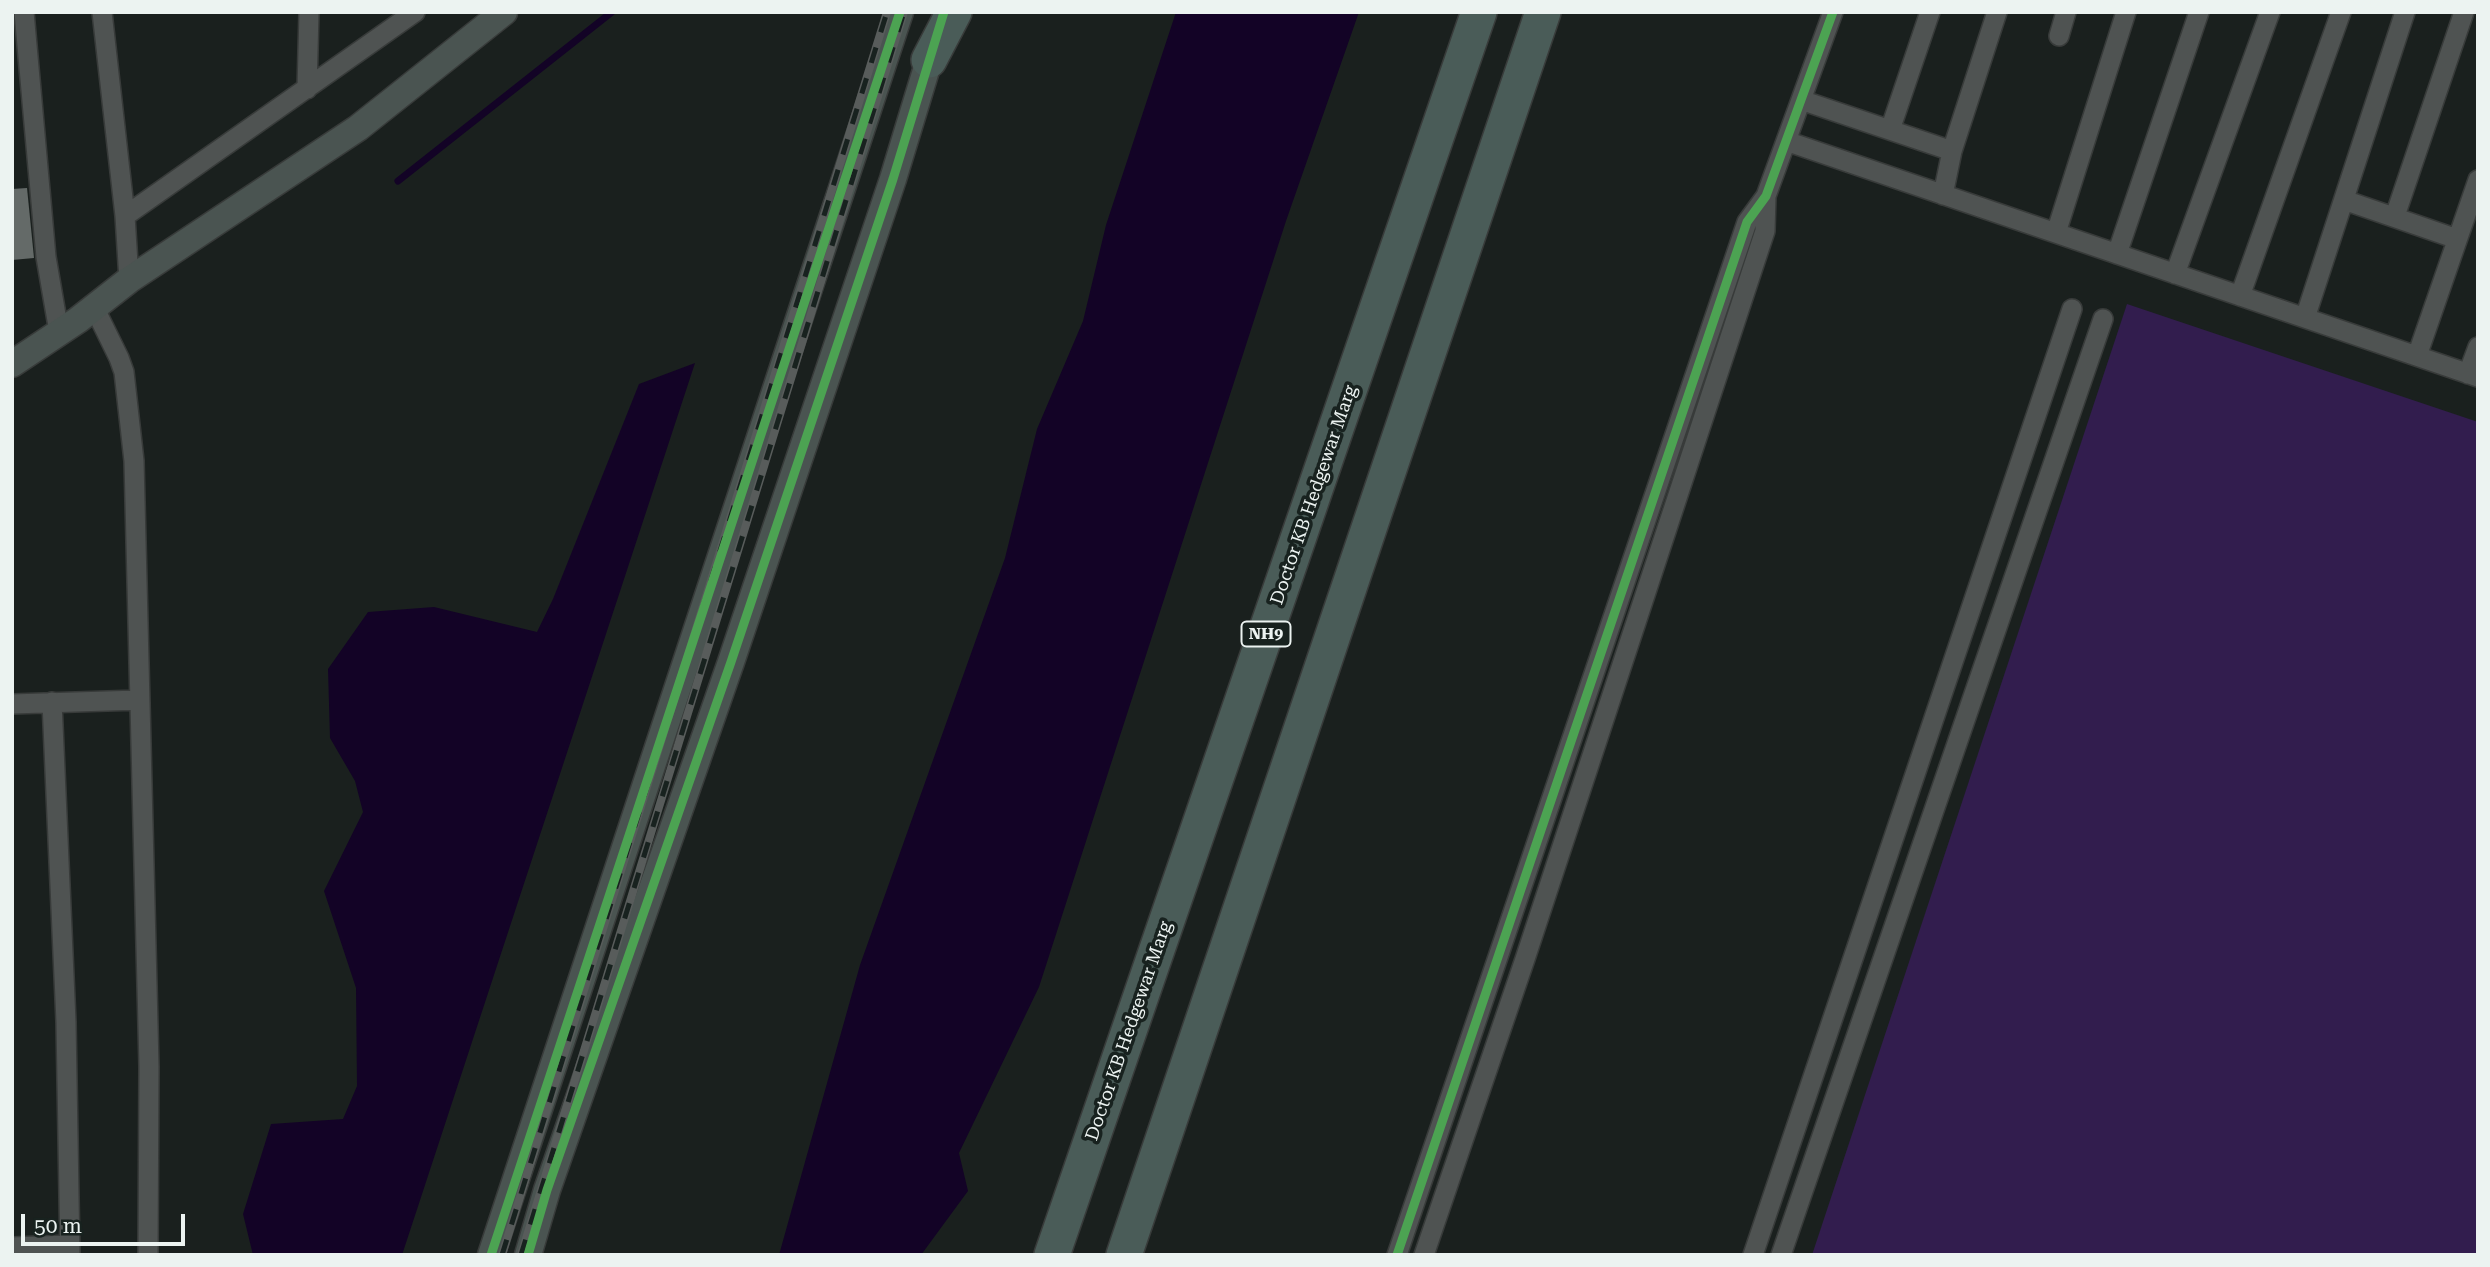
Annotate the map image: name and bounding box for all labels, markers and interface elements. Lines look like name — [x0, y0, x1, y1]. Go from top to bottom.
street label: Doctor KB Hedgewar Marg — [1266, 382, 1362, 608]
road number: NH9 — [1242, 622, 1290, 646]
street label: Doctor KB Hedgewar Marg — [1081, 918, 1177, 1144]
scale bar — [24, 1200, 189, 1244]
text: 50 m — [34, 1214, 82, 1238]

